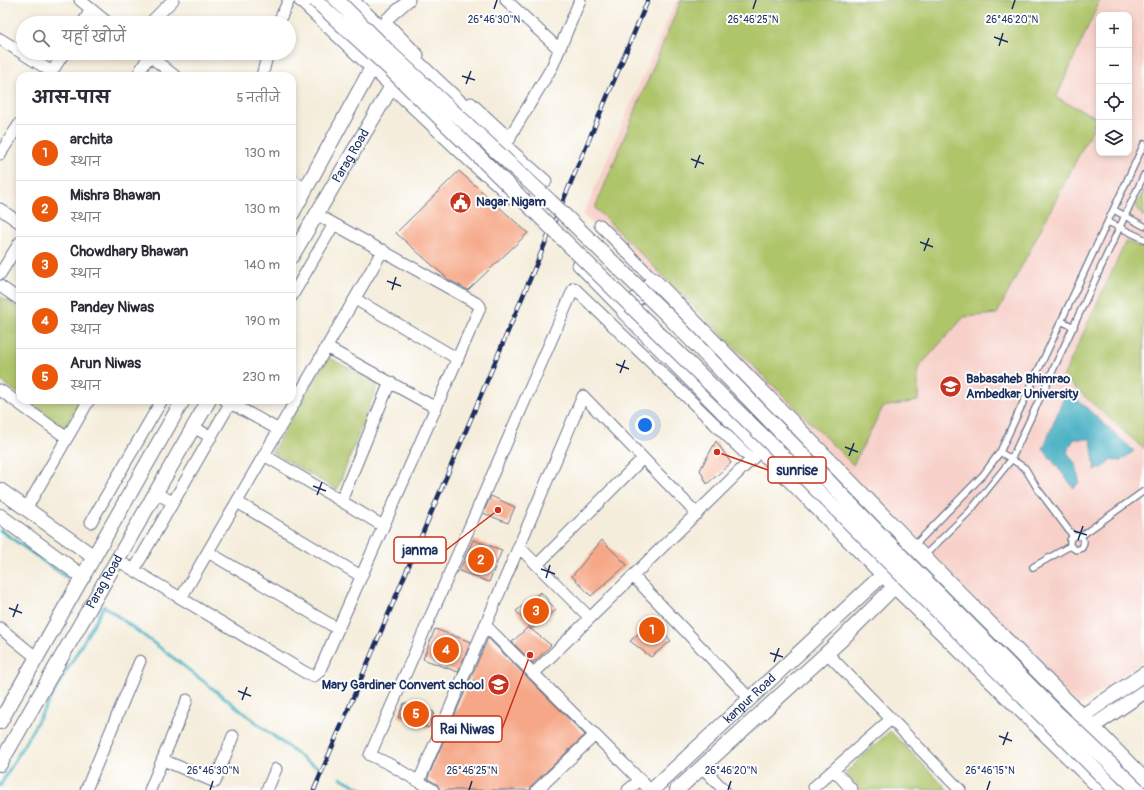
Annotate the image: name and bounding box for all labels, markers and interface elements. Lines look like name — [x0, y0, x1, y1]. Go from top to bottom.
map controls — [1096, 12, 1132, 156]
button: + — [1096, 12, 1132, 48]
text: 26°46'30"N — [468, 14, 521, 26]
text: 26°46'25"N — [727, 14, 779, 26]
text: 26°46'20"N — [986, 14, 1039, 26]
search box — [16, 16, 296, 60]
icon: search — [30, 27, 52, 49]
text: यहाँ खोजें — [62, 28, 126, 47]
button: − — [1096, 48, 1132, 84]
button: locate — [1096, 84, 1132, 120]
text: आस-पास — [32, 87, 110, 108]
text: 5 नतीजे — [236, 90, 280, 106]
button: layers — [1096, 120, 1132, 156]
street label: Parag Road — [329, 126, 373, 186]
text: archita — [70, 130, 113, 149]
text: 1 — [42, 145, 48, 161]
text: 130 m — [244, 145, 280, 161]
text: स्थान — [70, 154, 101, 170]
text: Mishra Bhawan — [70, 186, 160, 205]
public building icon: Nagar Nigam — [448, 189, 474, 215]
place label: Nagar Nigam — [476, 194, 547, 210]
text: 2 — [41, 201, 49, 217]
text: 130 m — [244, 201, 280, 217]
text: स्थान — [70, 210, 101, 226]
text: Chowdhary Bhawan — [70, 242, 188, 261]
text: 3 — [41, 257, 49, 273]
text: 140 m — [244, 257, 280, 273]
text: स्थान — [70, 266, 101, 282]
text: Pandey Niwas — [70, 298, 154, 317]
text: 4 — [41, 313, 49, 329]
text: 190 m — [245, 313, 280, 329]
text: स्थान — [70, 322, 101, 338]
text: Arun Niwas — [70, 354, 141, 373]
text: 5 — [41, 369, 49, 385]
text: 230 m — [243, 369, 280, 385]
place label: Babasaheb Bhimrao Ambedkar University — [966, 371, 1079, 402]
school or university icon: Babasaheb Bhimrao Ambedkar University — [938, 373, 964, 399]
text: स्थान — [70, 378, 101, 394]
your location — [635, 415, 655, 435]
callout: sunrise — [768, 457, 826, 483]
text: sunrise — [776, 462, 819, 479]
callout: janma — [394, 537, 446, 563]
text: janma — [401, 542, 439, 559]
pin: 2 — [468, 545, 494, 575]
street label: Parag Road — [83, 552, 126, 612]
pin: 3 — [523, 596, 549, 626]
pin: 1 — [639, 615, 665, 645]
pin: 4 — [433, 635, 459, 665]
street label: kanpur Road — [721, 670, 779, 727]
school or university icon: Mary Gardiner Convent school — [486, 672, 512, 698]
place label: Mary Gardiner Convent school — [322, 677, 484, 693]
pin: 5 — [403, 699, 429, 729]
callout: Rai Niwas — [432, 716, 502, 742]
text: Rai Niwas — [440, 721, 495, 738]
text: 26°46'30"N — [187, 765, 240, 777]
text: 26°46'25"N — [446, 765, 498, 777]
text: 26°46'20"N — [705, 765, 758, 777]
text: 26°46'15"N — [965, 765, 1015, 777]

